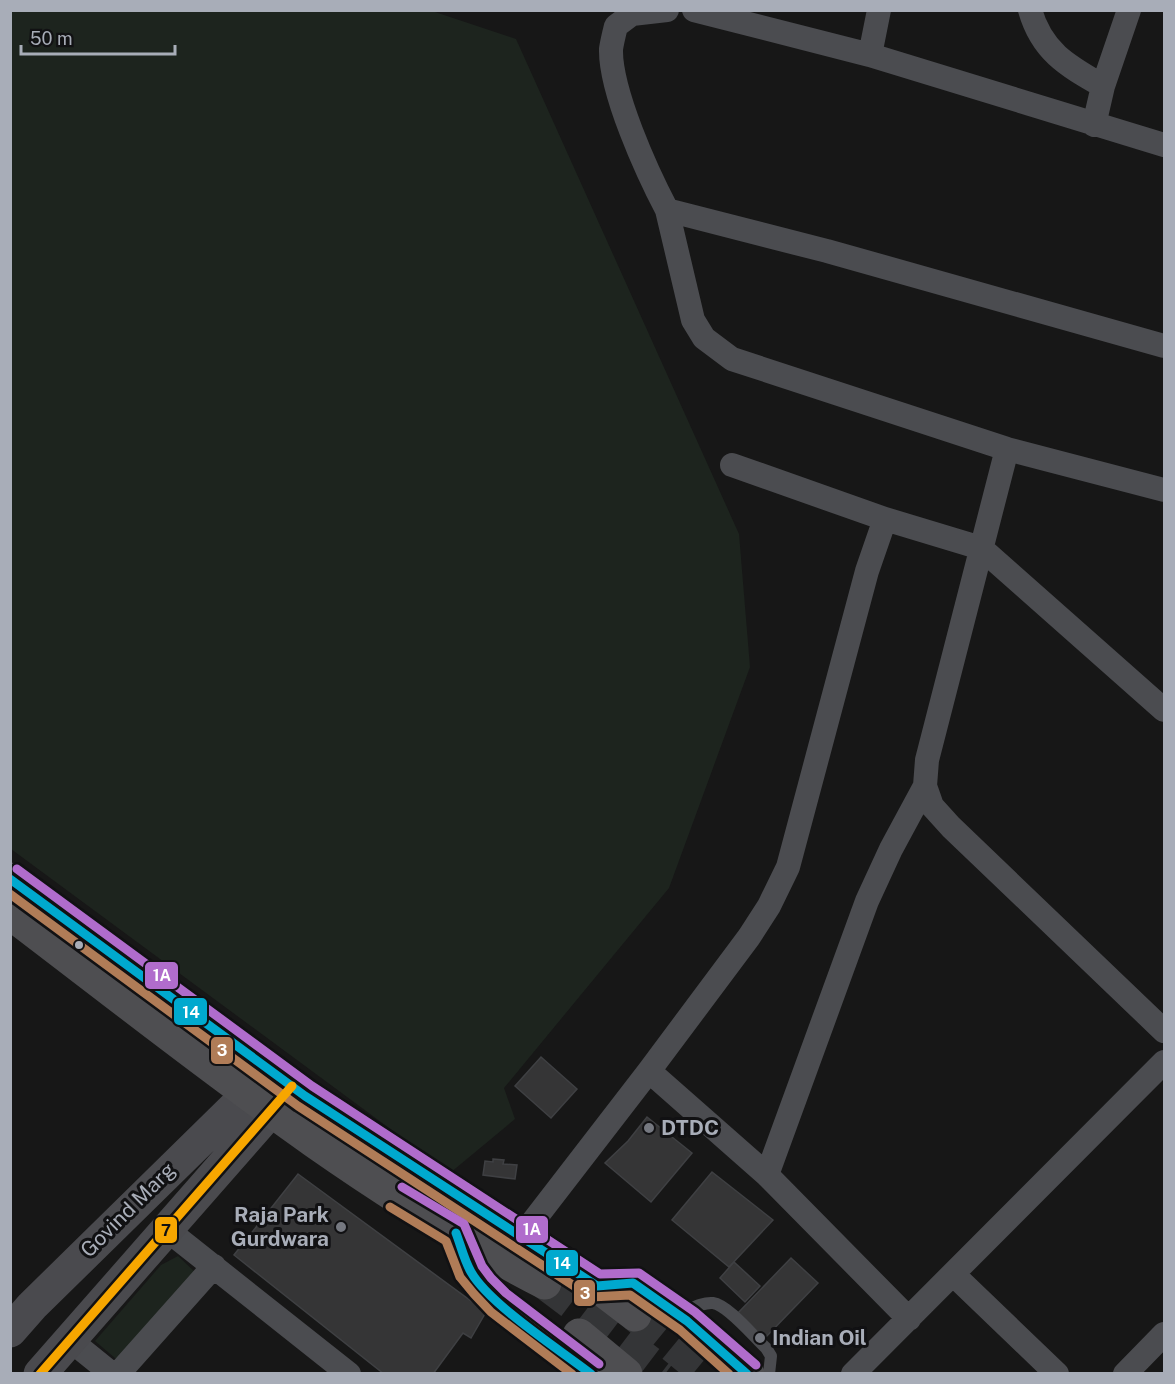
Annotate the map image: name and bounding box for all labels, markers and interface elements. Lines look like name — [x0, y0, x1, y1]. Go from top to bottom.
scale bar — [21, 18, 176, 56]
text: 50 m — [30, 28, 73, 49]
unlabelled marker — [73, 939, 85, 951]
line badge: 1A — [144, 961, 179, 990]
text: 1A — [153, 966, 172, 985]
line badge: 14 — [173, 997, 208, 1026]
text: 14 — [182, 1003, 200, 1022]
line badge: 3 — [210, 1036, 234, 1065]
text: 3 — [217, 1041, 227, 1060]
place label: DTDC — [661, 1115, 719, 1140]
marker: DTDC — [642, 1121, 656, 1135]
street label: Govind Marg — [75, 1157, 180, 1262]
place label: Raja Park Gurdwara — [231, 1202, 329, 1251]
line badge: 1A — [515, 1215, 549, 1244]
line badge: 7 — [154, 1216, 178, 1244]
marker: Raja Park Gurdwara — [334, 1220, 348, 1234]
text: 1A — [523, 1220, 542, 1239]
text: 7 — [161, 1221, 171, 1240]
line badge: 14 — [545, 1249, 579, 1277]
text: 14 — [553, 1254, 571, 1273]
line badge: 3 — [573, 1279, 596, 1307]
text: 3 — [580, 1284, 590, 1303]
place label: Indian Oil — [772, 1325, 867, 1350]
marker: Indian Oil — [753, 1331, 767, 1345]

